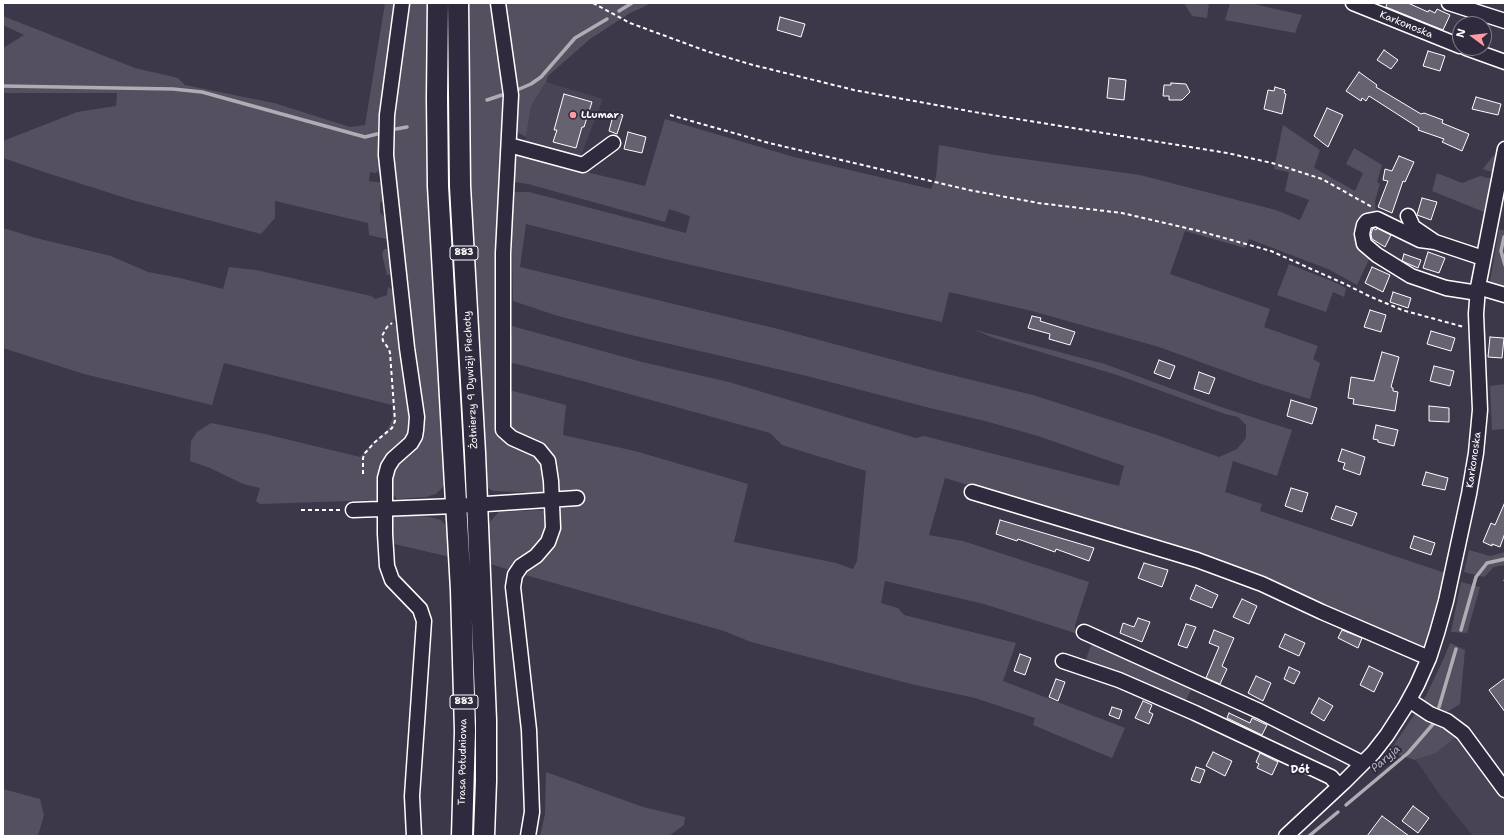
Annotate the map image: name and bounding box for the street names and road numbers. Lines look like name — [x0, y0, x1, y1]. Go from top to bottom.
street label: Karkonoska — [1378, 9, 1434, 41]
road number: 883 — [450, 246, 478, 260]
street label: Żołnierzy 9 Dywizji Piechoty — [461, 311, 481, 449]
street label: Karkonoska — [1464, 431, 1484, 489]
road number: 883 — [450, 695, 478, 709]
street label: Trasa Południowa — [456, 719, 470, 805]

